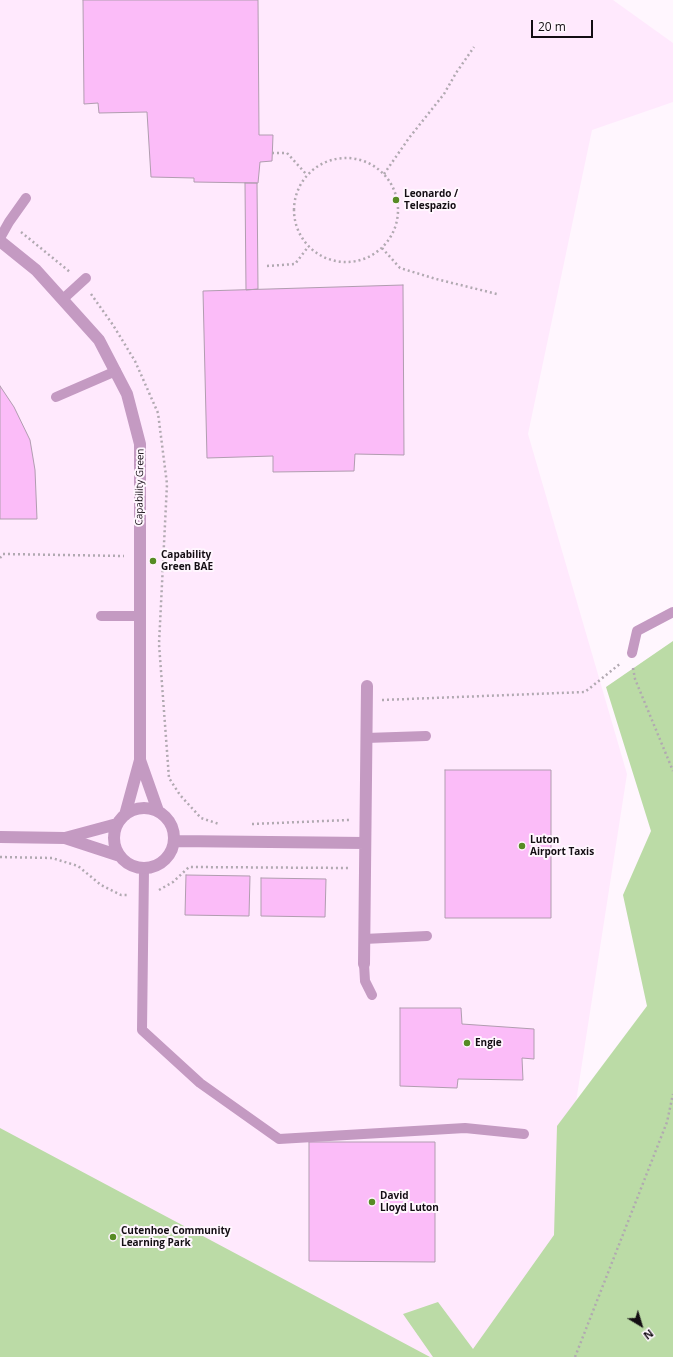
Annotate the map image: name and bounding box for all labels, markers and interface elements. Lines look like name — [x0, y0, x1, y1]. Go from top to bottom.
scale bar — [533, 12, 595, 38]
text: 20 m — [538, 18, 566, 35]
place label: Leonardo / Telespazio — [404, 188, 458, 212]
marker: Leonardo / Telespazio — [391, 195, 401, 205]
street label: Capability Green — [133, 448, 147, 526]
place label: Capability Green BAE — [161, 549, 213, 572]
marker: Capability Green BAE — [148, 556, 158, 566]
place label: Luton Airport Taxis — [530, 834, 594, 858]
marker: Luton Airport Taxis — [517, 841, 527, 851]
place label: Engie — [475, 1037, 502, 1049]
marker: Engie — [462, 1038, 472, 1048]
place label: David Lloyd Luton — [380, 1190, 439, 1214]
marker: David Lloyd Luton — [367, 1197, 377, 1207]
place label: Cutenhoe Community Learning Park — [121, 1225, 230, 1248]
marker: Cutenhoe Community Learning Park — [108, 1232, 118, 1242]
north arrow — [621, 1305, 661, 1345]
text: N — [641, 1326, 657, 1344]

